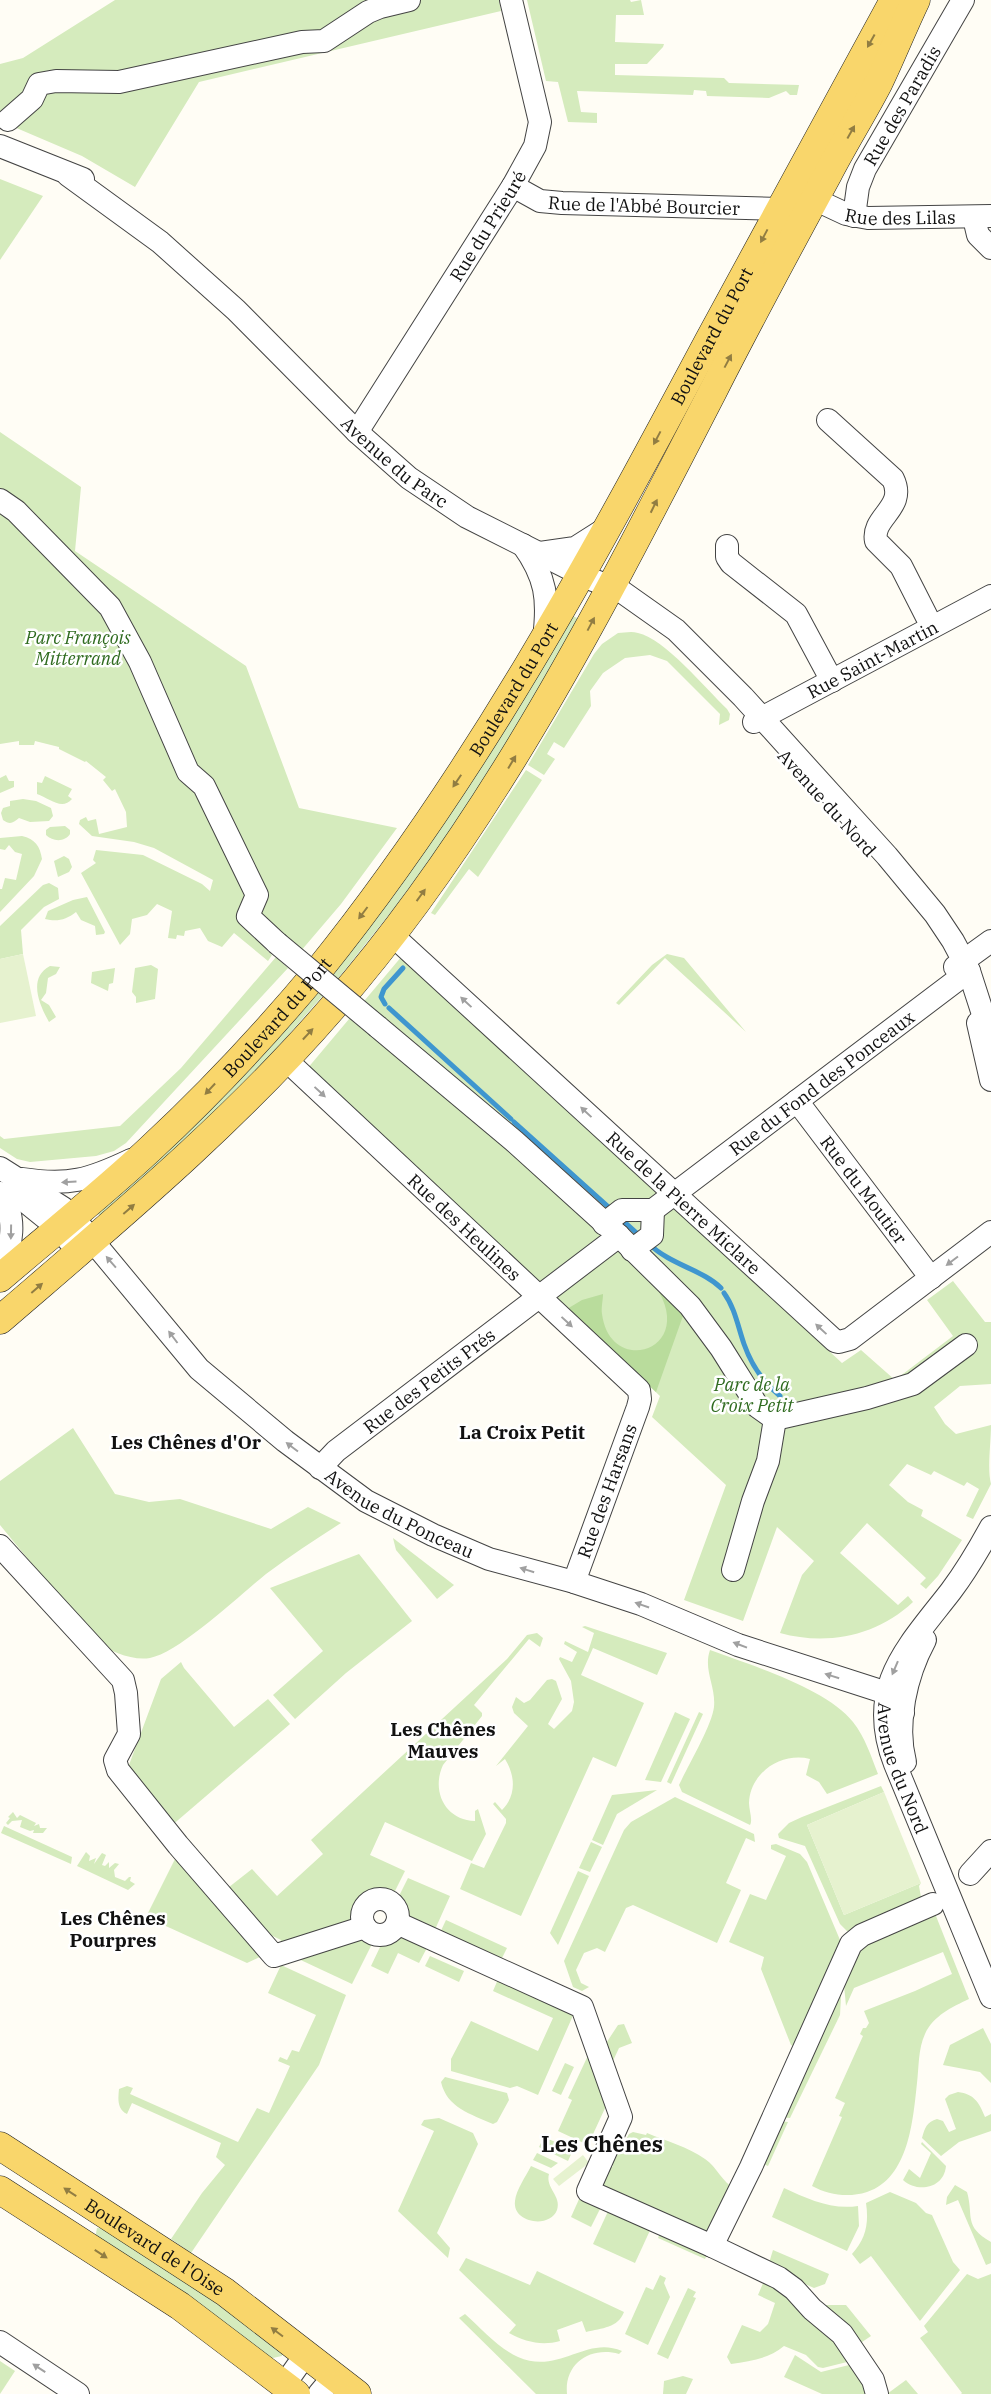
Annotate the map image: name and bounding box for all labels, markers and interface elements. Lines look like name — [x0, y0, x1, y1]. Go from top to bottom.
one-way arrow — [867, 35, 876, 48]
street label: Rue des Paradis — [858, 41, 946, 170]
one-way arrow — [847, 125, 856, 138]
street label: Rue du Prieuré — [444, 166, 531, 286]
street label: Rue de l'Abbé Bourcier — [547, 190, 740, 219]
street label: Rue des Lilas — [843, 203, 956, 229]
one-way arrow — [760, 230, 769, 243]
street label: Boulevard du Port — [665, 263, 758, 409]
one-way arrow — [724, 354, 732, 368]
street label: Avenue du Parc — [336, 411, 453, 513]
one-way arrow — [653, 430, 661, 445]
one-way arrow — [650, 498, 658, 513]
street label: Rue Saint-Martin — [803, 615, 942, 703]
street label: Boulevard du Port — [464, 618, 563, 760]
one-way arrow — [587, 618, 596, 631]
park label: Parc François Mitterrand — [24, 626, 131, 670]
street label: Avenue du Nord — [773, 745, 881, 862]
one-way arrow — [508, 755, 517, 768]
one-way arrow — [452, 774, 462, 788]
one-way arrow — [416, 888, 426, 901]
one-way arrow — [357, 906, 368, 919]
street label: Boulevard du Port — [218, 952, 336, 1082]
one-way arrow — [461, 996, 473, 1008]
street label: Rue du Fond des Ponceaux — [724, 1005, 919, 1160]
one-way arrow — [302, 1029, 314, 1041]
one-way arrow — [204, 1082, 216, 1094]
one-way arrow — [314, 1086, 326, 1098]
one-way arrow — [579, 1107, 592, 1118]
street label: Rue de la Pierre Miclare — [602, 1126, 766, 1279]
street label: Rue du Moutier — [816, 1131, 912, 1248]
street label: Rue des Heulines — [403, 1169, 526, 1285]
one-way arrow — [60, 1178, 76, 1186]
one-way arrow — [122, 1203, 135, 1214]
one-way arrow — [7, 1225, 15, 1241]
one-way arrow — [946, 1256, 959, 1267]
one-way arrow — [105, 1257, 117, 1269]
one-way arrow — [31, 1283, 43, 1294]
one-way arrow — [561, 1316, 573, 1328]
street label: Rue des Petits Prés — [358, 1323, 500, 1438]
one-way arrow — [816, 1323, 828, 1335]
one-way arrow — [168, 1330, 178, 1344]
park label: Parc de la Croix Petit — [710, 1373, 794, 1417]
district label: La Croix Petit — [459, 1420, 585, 1444]
street label: Rue des Harsans — [572, 1421, 642, 1561]
district label: Les Chênes d'Or — [111, 1430, 262, 1454]
one-way arrow — [285, 1442, 299, 1452]
street label: Avenue du Ponceau — [321, 1463, 478, 1563]
one-way arrow — [520, 1566, 535, 1574]
one-way arrow — [635, 1601, 650, 1608]
one-way arrow — [732, 1641, 747, 1649]
one-way arrow — [891, 1661, 899, 1675]
one-way arrow — [825, 1672, 840, 1680]
street label: Avenue du Nord — [873, 1702, 934, 1837]
district label: Les Chênes Mauves — [390, 1717, 496, 1763]
district label: Les Chênes Pourpres — [60, 1906, 166, 1952]
district label: Les Chênes — [541, 2129, 663, 2158]
one-way arrow — [63, 2187, 77, 2197]
street label: Boulevard de l'Oise — [81, 2193, 229, 2300]
one-way arrow — [94, 2249, 108, 2259]
one-way arrow — [271, 2326, 284, 2337]
one-way arrow — [32, 2363, 46, 2373]

